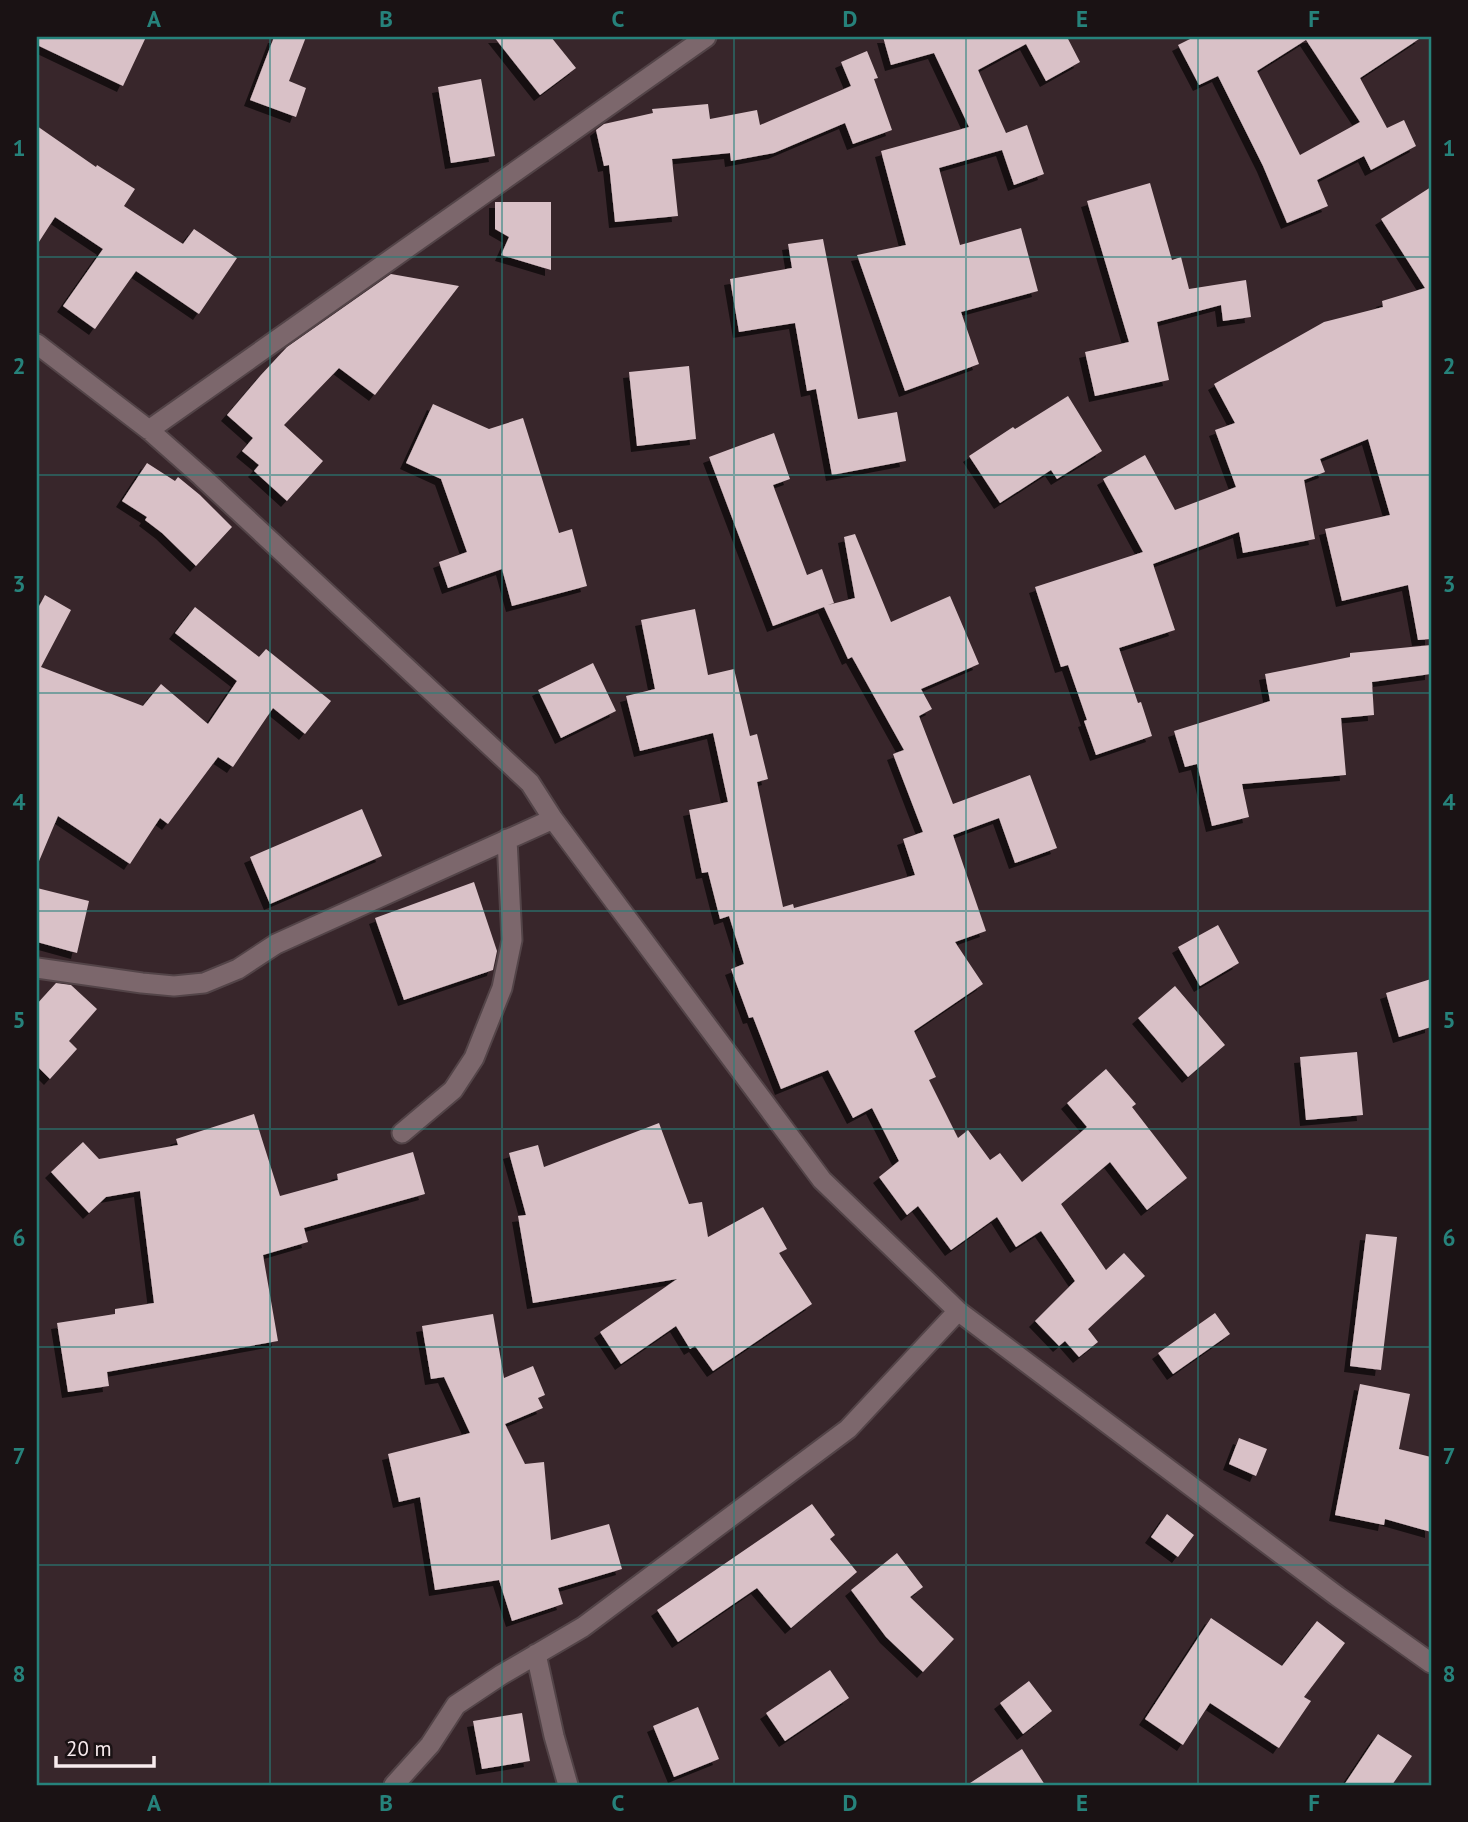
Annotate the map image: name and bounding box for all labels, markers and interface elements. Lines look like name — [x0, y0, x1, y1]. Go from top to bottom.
text: A — [147, 4, 161, 33]
text: B — [379, 4, 393, 33]
text: C — [612, 4, 625, 33]
text: D — [843, 4, 857, 33]
text: E — [1076, 4, 1088, 33]
text: F — [1308, 4, 1320, 33]
text: 1 — [12, 133, 26, 162]
text: 1 — [1442, 133, 1456, 162]
text: 2 — [12, 351, 26, 380]
text: 2 — [1442, 351, 1456, 380]
text: 3 — [12, 569, 26, 598]
text: 3 — [1442, 569, 1456, 598]
text: 4 — [12, 787, 26, 816]
text: 4 — [1442, 787, 1456, 816]
text: 5 — [12, 1005, 26, 1034]
text: 5 — [1442, 1005, 1456, 1034]
text: 6 — [12, 1223, 26, 1252]
text: 6 — [1442, 1223, 1456, 1252]
text: 7 — [12, 1441, 26, 1470]
text: 7 — [1442, 1441, 1456, 1470]
text: 8 — [12, 1659, 26, 1688]
text: 8 — [1442, 1659, 1456, 1688]
scale bar — [56, 1724, 154, 1768]
text: 20 m — [66, 1735, 112, 1762]
text: A — [147, 1788, 161, 1817]
text: B — [379, 1788, 393, 1817]
text: C — [612, 1788, 625, 1817]
text: D — [843, 1788, 857, 1817]
text: E — [1076, 1788, 1088, 1817]
text: F — [1308, 1788, 1320, 1817]

